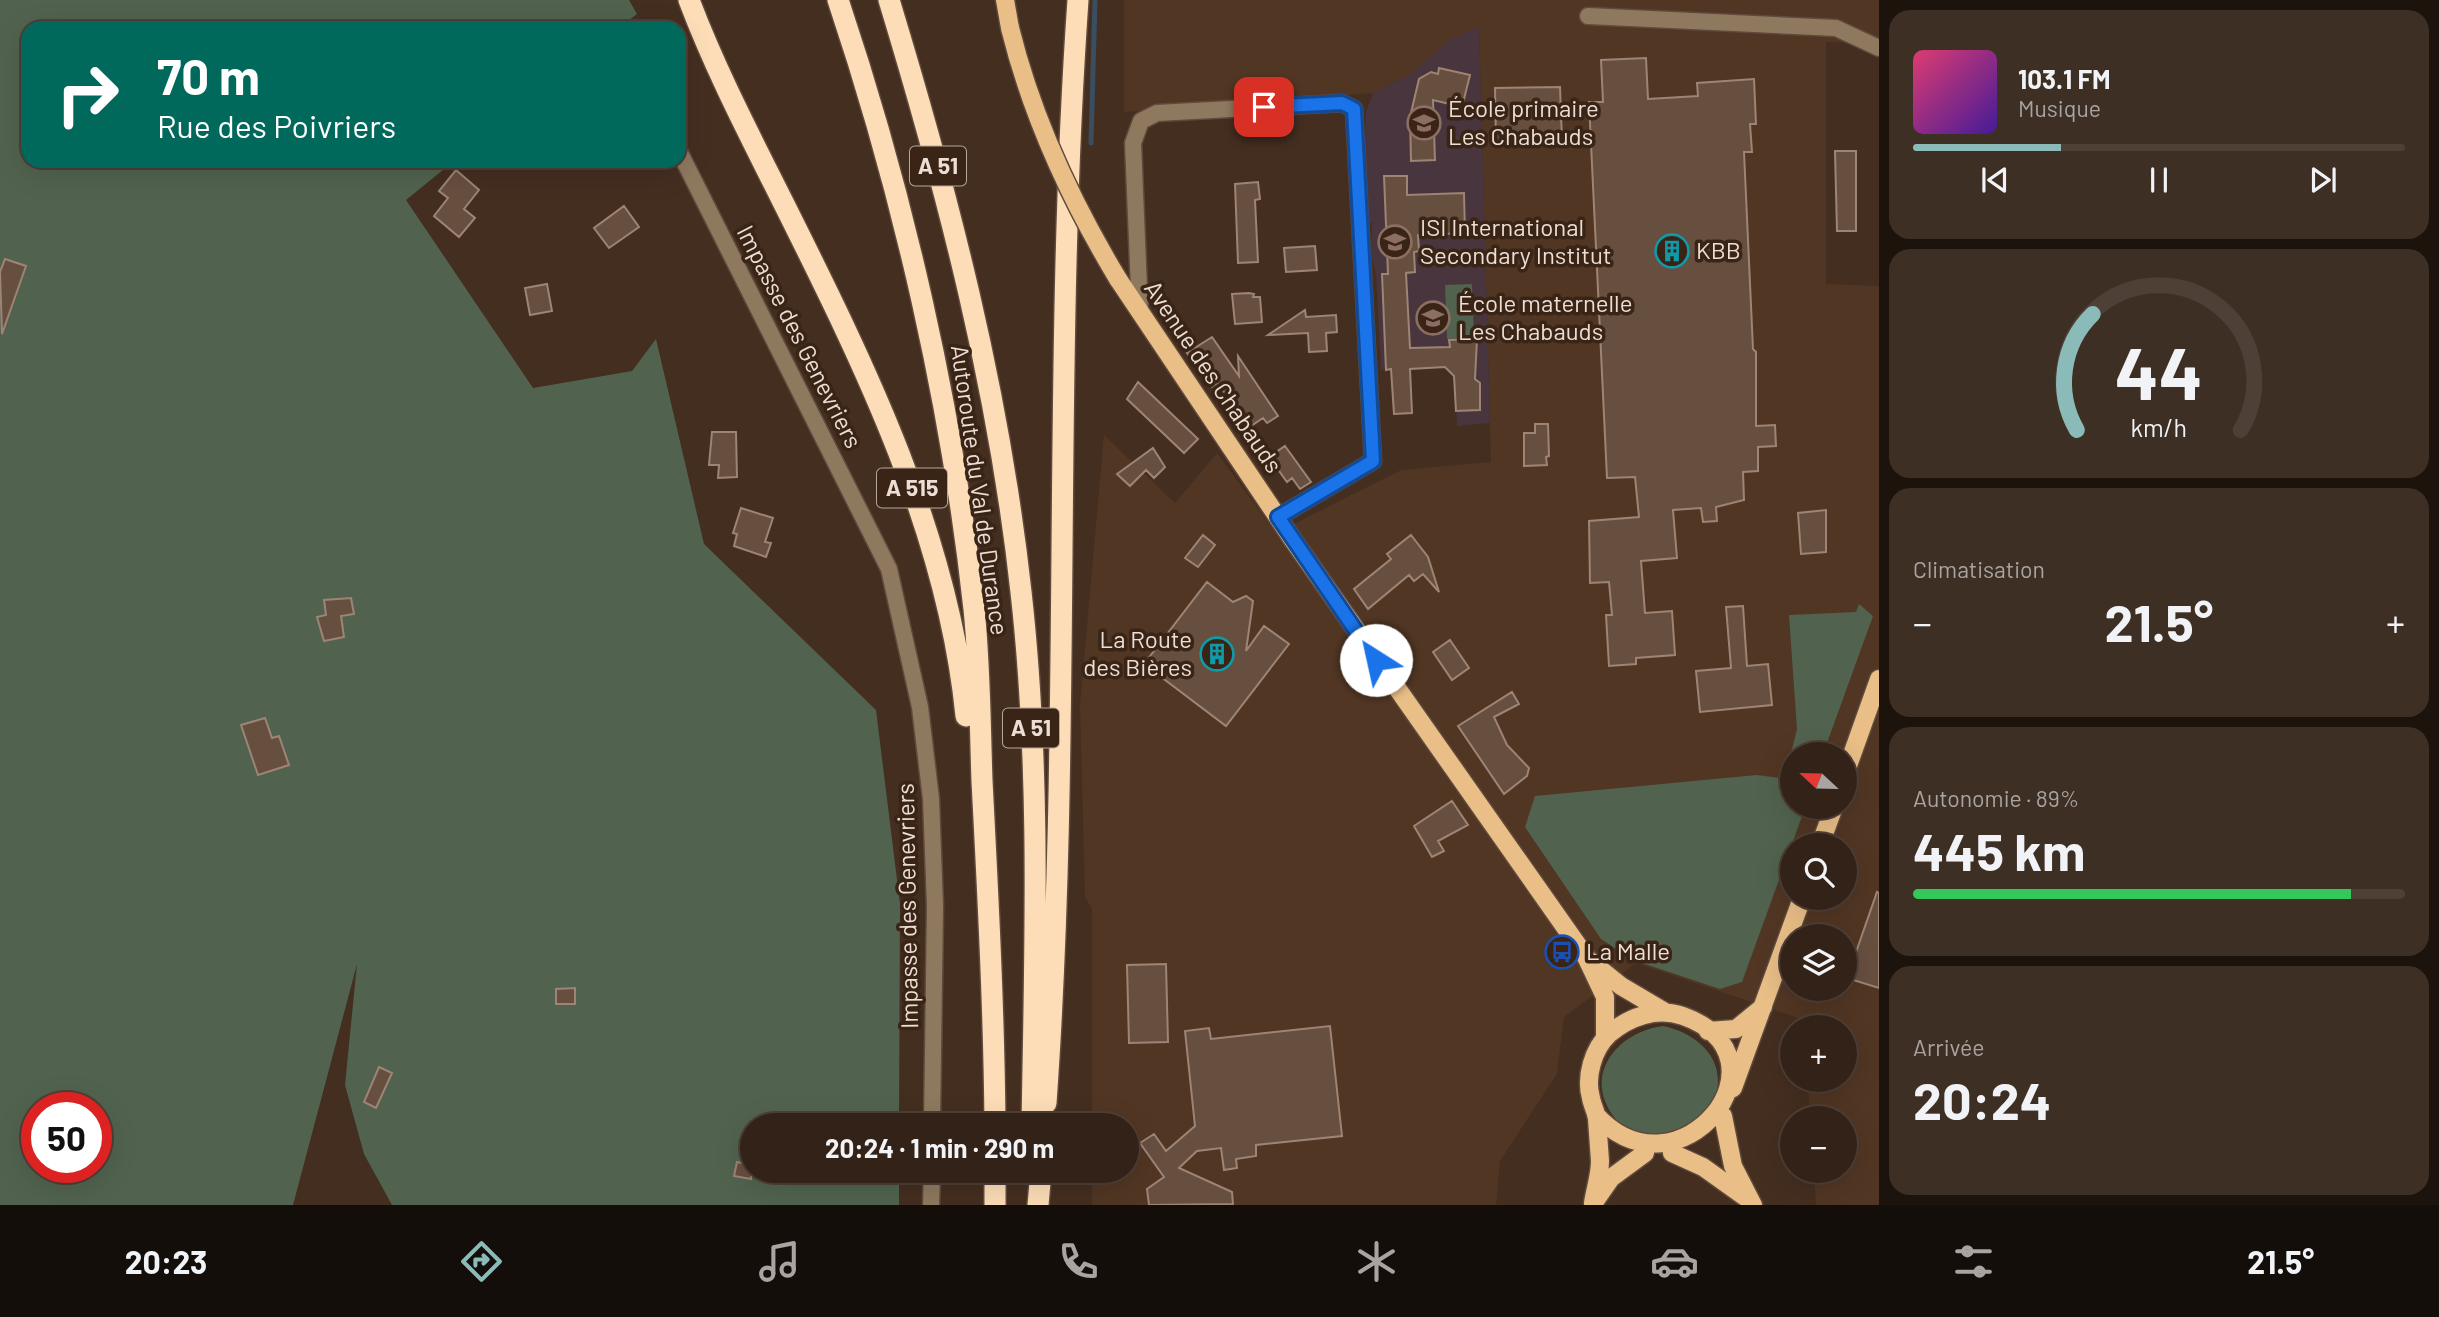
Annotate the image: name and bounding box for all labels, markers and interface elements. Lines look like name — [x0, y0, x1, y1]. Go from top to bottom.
text: 70 m — [157, 46, 260, 105]
icon: right — [42, 49, 133, 140]
text: 103.1 FM — [2018, 63, 2111, 94]
pin — [1234, 77, 1294, 137]
icon: arrive — [1245, 88, 1283, 126]
place label: École primaire Les Chabauds — [1448, 93, 1599, 150]
text: Musique — [2018, 94, 2101, 122]
school or university icon: École primaire Les Chabauds — [1405, 104, 1443, 142]
text: Rue des Poivriers — [157, 106, 396, 144]
road number: A 51 — [910, 146, 966, 186]
icon: previous — [1976, 161, 2014, 199]
icon: pause — [2140, 161, 2178, 199]
icon: next — [2304, 161, 2342, 199]
place label: ISI International Secondary Institut — [1420, 212, 1612, 269]
street label: Impasse des Genevriers — [732, 220, 869, 452]
school or university icon: ISI International Secondary Institut — [1376, 223, 1414, 261]
building icon: KBB — [1653, 232, 1691, 270]
place label: KBB — [1696, 235, 1741, 264]
street label: Avenue des Chabauds — [1139, 274, 1289, 478]
place label: École maternelle Les Chabauds — [1458, 288, 1632, 345]
school or university icon: École maternelle Les Chabauds — [1414, 299, 1452, 337]
text: 44 — [2115, 327, 2203, 415]
street label: Autoroute du Val de Durance — [946, 343, 1015, 637]
text: km/h — [2131, 411, 2187, 441]
road number: A 515 — [877, 468, 947, 508]
text: Climatisation — [1913, 555, 2045, 583]
text: 21.5° — [2105, 590, 2213, 652]
text: − — [1913, 599, 1932, 645]
text: + — [2386, 599, 2405, 645]
position arrow — [1339, 623, 1413, 697]
place label: La Route des Bières — [1083, 624, 1192, 681]
building icon: La Route des Bières — [1198, 635, 1236, 673]
road number: A 51 — [1003, 708, 1059, 748]
north arrow — [1780, 742, 1857, 819]
map controls — [1780, 742, 1857, 1183]
street label: Impasse des Genevriers — [890, 783, 923, 1029]
text: Autonomie · 89% — [1913, 784, 2079, 812]
text: 445 km — [1913, 819, 2085, 881]
button: search — [1780, 833, 1857, 910]
button: layers — [1780, 924, 1857, 1001]
bus stop icon: La Malle — [1543, 933, 1581, 971]
place label: La Malle — [1586, 936, 1670, 965]
button: + — [1780, 1015, 1857, 1092]
text: Arrivée — [1913, 1033, 1985, 1061]
text: 20:24 — [1913, 1068, 2051, 1130]
speed limit sign: 50 — [21, 1092, 112, 1183]
button: − — [1780, 1106, 1857, 1183]
text: 20:24 · 1 min · 290 m — [825, 1132, 1054, 1163]
icon: directions — [457, 1237, 506, 1286]
icon: music — [755, 1237, 804, 1286]
icon: phone — [1054, 1237, 1103, 1286]
icon: climate — [1352, 1237, 1401, 1286]
icon: car — [1650, 1237, 1699, 1286]
icon: filters — [1949, 1237, 1998, 1286]
text: 20:23 — [125, 1242, 207, 1280]
text: 21.5° — [2247, 1242, 2314, 1280]

